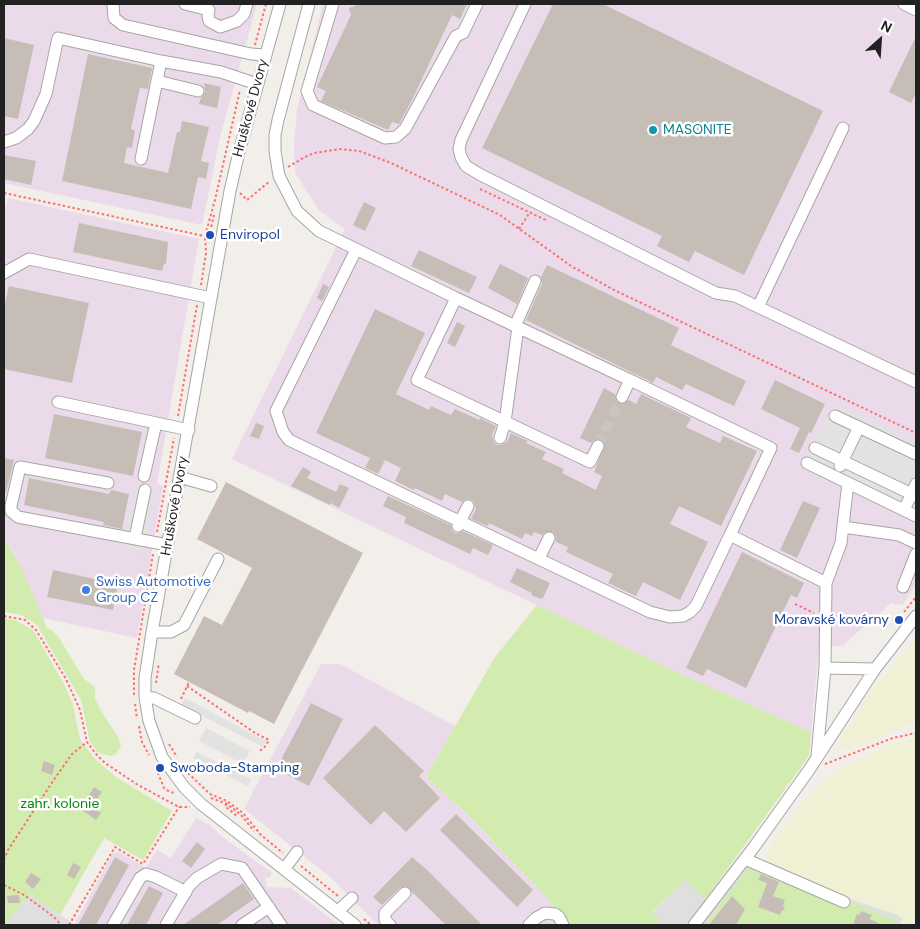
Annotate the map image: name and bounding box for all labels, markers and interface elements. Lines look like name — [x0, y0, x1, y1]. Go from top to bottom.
north arrow — [855, 15, 905, 65]
text: N — [878, 16, 895, 37]
street label: Hruškové Dvory — [230, 57, 272, 159]
place label: MASONITE — [663, 122, 732, 138]
marker: MASONITE — [647, 124, 659, 136]
place label: Enviropol — [220, 227, 280, 243]
marker: Enviropol — [204, 229, 216, 241]
street label: Hruškové Dvory — [158, 455, 192, 557]
place label: Swiss Automotive Group CZ — [96, 574, 211, 606]
marker: Swiss Automotive Group CZ — [80, 584, 92, 596]
place label: Moravské kovárny — [774, 612, 889, 628]
marker: Moravské kovárny — [893, 614, 905, 626]
place label: Swoboda-Stamping — [170, 760, 300, 776]
marker: Swoboda-Stamping — [154, 762, 166, 774]
park label: zahr. kolonie — [21, 796, 99, 812]

